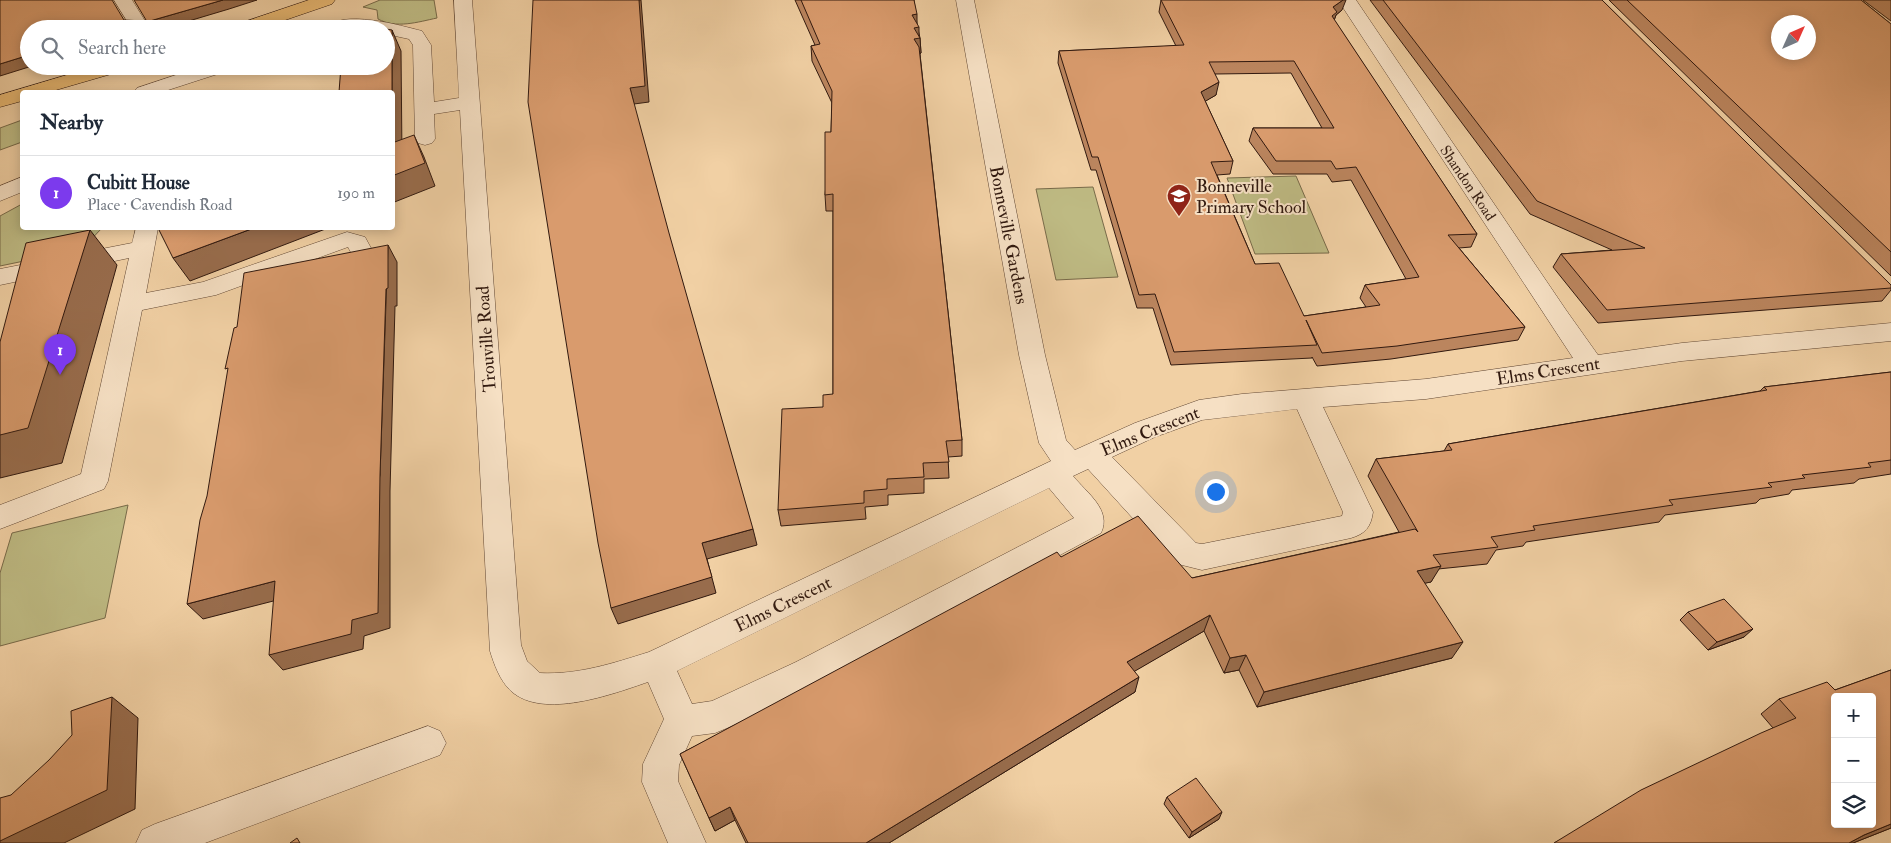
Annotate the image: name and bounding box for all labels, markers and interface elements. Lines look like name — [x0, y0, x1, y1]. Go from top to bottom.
north arrow — [1771, 15, 1816, 60]
search box — [20, 20, 395, 75]
icon: search — [38, 34, 66, 62]
text: Search here — [78, 36, 166, 60]
text: Nearby — [40, 109, 103, 136]
street label: Shandon Road — [1435, 142, 1500, 225]
street label: Bonneville Gardens — [984, 164, 1033, 306]
text: Cubitt House — [87, 171, 190, 195]
place label: Bonneville Primary School — [1196, 175, 1307, 219]
text: 1 — [53, 183, 59, 203]
text: 190 m — [337, 183, 375, 203]
school or university icon: Bonneville Primary School — [1166, 183, 1192, 217]
text: Place · Cavendish Road — [87, 195, 232, 215]
street label: Trouville Road — [471, 285, 502, 393]
pin: 1 — [44, 334, 76, 375]
street label: Elms Crescent — [1495, 352, 1602, 391]
street label: Elms Crescent — [1097, 401, 1203, 462]
your location — [1203, 479, 1229, 505]
street label: Elms Crescent — [731, 571, 835, 638]
map controls — [1831, 693, 1876, 828]
button: + — [1831, 693, 1876, 738]
button: − — [1831, 738, 1876, 783]
button: layers — [1831, 783, 1876, 828]

